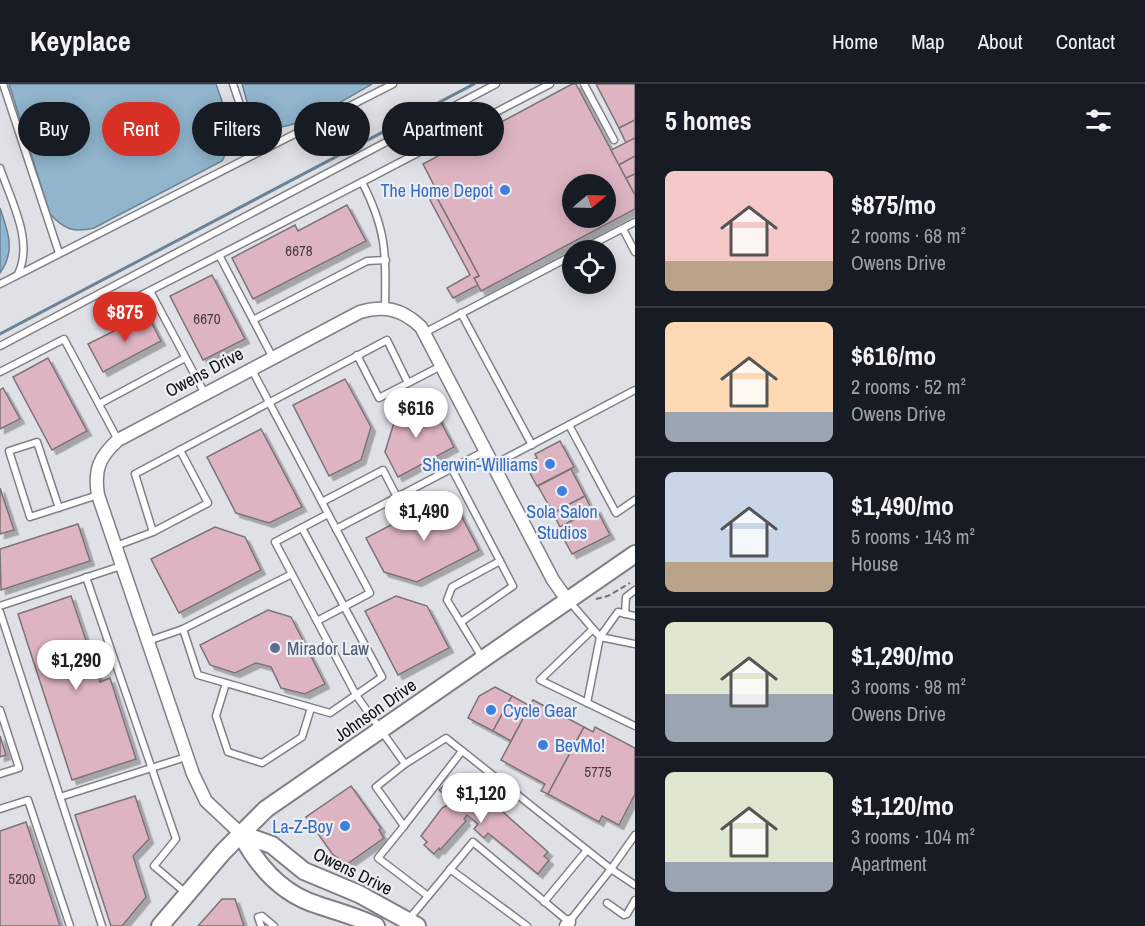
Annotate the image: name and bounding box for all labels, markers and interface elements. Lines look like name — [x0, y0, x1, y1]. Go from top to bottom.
text: Keyplace — [30, 22, 131, 60]
text: Home — [832, 27, 878, 56]
text: Map — [911, 27, 945, 56]
text: About — [978, 27, 1023, 56]
text: Contact — [1056, 27, 1115, 56]
chip: Buy — [18, 102, 90, 156]
chip: Rent — [102, 102, 180, 156]
chip: Filters — [192, 102, 282, 156]
chip: New — [294, 102, 370, 156]
chip: Apartment — [382, 102, 504, 156]
text: 5 homes — [665, 103, 752, 138]
icon: filters — [1082, 104, 1115, 137]
north arrow — [562, 174, 616, 228]
map controls — [562, 174, 616, 294]
place label: The Home Depot — [381, 178, 493, 203]
marker: The Home Depot — [498, 183, 512, 197]
text: $875/mo — [851, 187, 936, 222]
icon: home — [713, 195, 785, 267]
text: 2 rooms · 68 m² — [851, 222, 966, 249]
house number: 6678 — [285, 240, 313, 261]
button: locate — [562, 240, 616, 294]
text: Owens Drive — [851, 249, 946, 276]
pin: $875 — [89, 292, 161, 343]
text: $875 — [107, 298, 143, 325]
house number: 6670 — [193, 308, 221, 329]
text: $616/mo — [851, 338, 936, 373]
street label: Owens Drive — [160, 341, 248, 403]
icon: home — [713, 346, 785, 418]
text: 2 rooms · 52 m² — [851, 373, 966, 400]
pin: $616 — [380, 388, 452, 439]
text: $616 — [398, 394, 434, 421]
text: Owens Drive — [851, 400, 946, 427]
place label: Sherwin-Williams — [422, 452, 538, 477]
marker: Sherwin-Williams — [543, 457, 557, 471]
marker: Sola Salon Studios — [555, 484, 569, 498]
text: $1,490/mo — [851, 488, 954, 523]
pin: $1,490 — [375, 491, 473, 542]
icon: home — [713, 496, 785, 568]
text: $1,490 — [399, 497, 449, 524]
place label: Sola Salon Studios — [526, 499, 598, 545]
text: 5 rooms · 143 m² — [851, 523, 975, 550]
text: House — [851, 550, 898, 577]
place label: Mirador Law — [287, 636, 369, 661]
text: $1,290/mo — [851, 638, 954, 673]
pin: $1,290 — [27, 640, 125, 691]
marker: Mirador Law — [268, 641, 282, 655]
text: $1,290 — [51, 646, 101, 673]
icon: home — [713, 646, 785, 718]
street label: Johnson Drive — [329, 672, 421, 748]
text: 3 rooms · 98 m² — [851, 673, 966, 700]
place label: Cycle Gear — [503, 698, 577, 723]
text: Owens Drive — [851, 700, 946, 727]
marker: Cycle Gear — [484, 703, 498, 717]
place label: BevMo! — [555, 733, 605, 758]
marker: BevMo! — [536, 738, 550, 752]
house number: 5775 — [584, 761, 612, 782]
pin: $1,120 — [432, 773, 530, 824]
text: $1,120 — [456, 779, 506, 806]
text: $1,120/mo — [851, 788, 954, 823]
icon: home — [713, 796, 785, 868]
place label: La-Z-Boy — [272, 814, 334, 839]
marker: La-Z-Boy — [338, 819, 352, 833]
text: 3 rooms · 104 m² — [851, 823, 975, 850]
street label: Owens Drive — [309, 841, 397, 901]
text: Apartment — [851, 850, 927, 877]
house number: 5200 — [8, 868, 36, 889]

